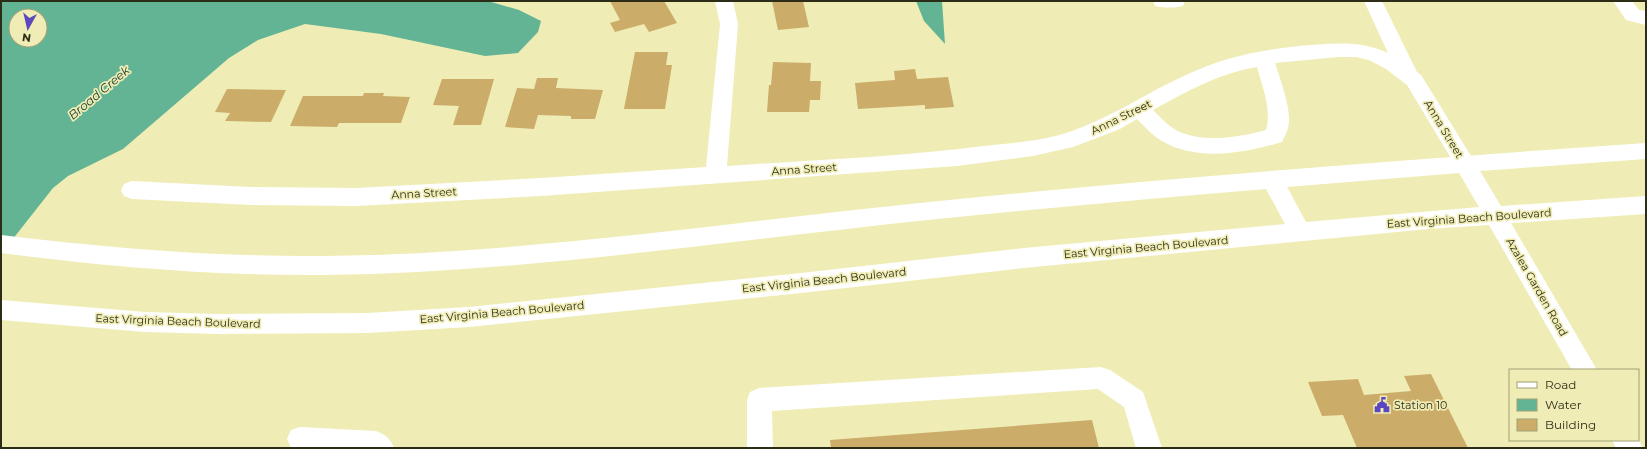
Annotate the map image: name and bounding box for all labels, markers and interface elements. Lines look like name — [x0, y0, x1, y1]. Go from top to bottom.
north arrow — [8, 8, 48, 48]
text: N — [21, 30, 32, 45]
water label: Broad Creek — [65, 62, 133, 123]
street label: Anna Street — [1089, 96, 1154, 138]
street label: Anna Street — [1421, 97, 1467, 161]
street label: Anna Street — [771, 160, 838, 178]
street label: Anna Street — [391, 184, 458, 202]
street label: East Virginia Beach Boulevard — [1386, 205, 1552, 231]
street label: East Virginia Beach Boulevard — [1063, 233, 1229, 261]
street label: Azalea Garden Road — [1503, 235, 1571, 339]
street label: East Virginia Beach Boulevard — [741, 264, 907, 296]
street label: East Virginia Beach Boulevard — [419, 298, 585, 326]
street label: East Virginia Beach Boulevard — [95, 311, 261, 331]
legend — [1509, 369, 1639, 441]
text: Road — [1545, 377, 1576, 392]
public building icon: Station 10 — [1373, 396, 1391, 414]
text: Water — [1545, 397, 1582, 412]
place label: Station 10 — [1394, 398, 1447, 412]
text: Building — [1545, 417, 1596, 432]

